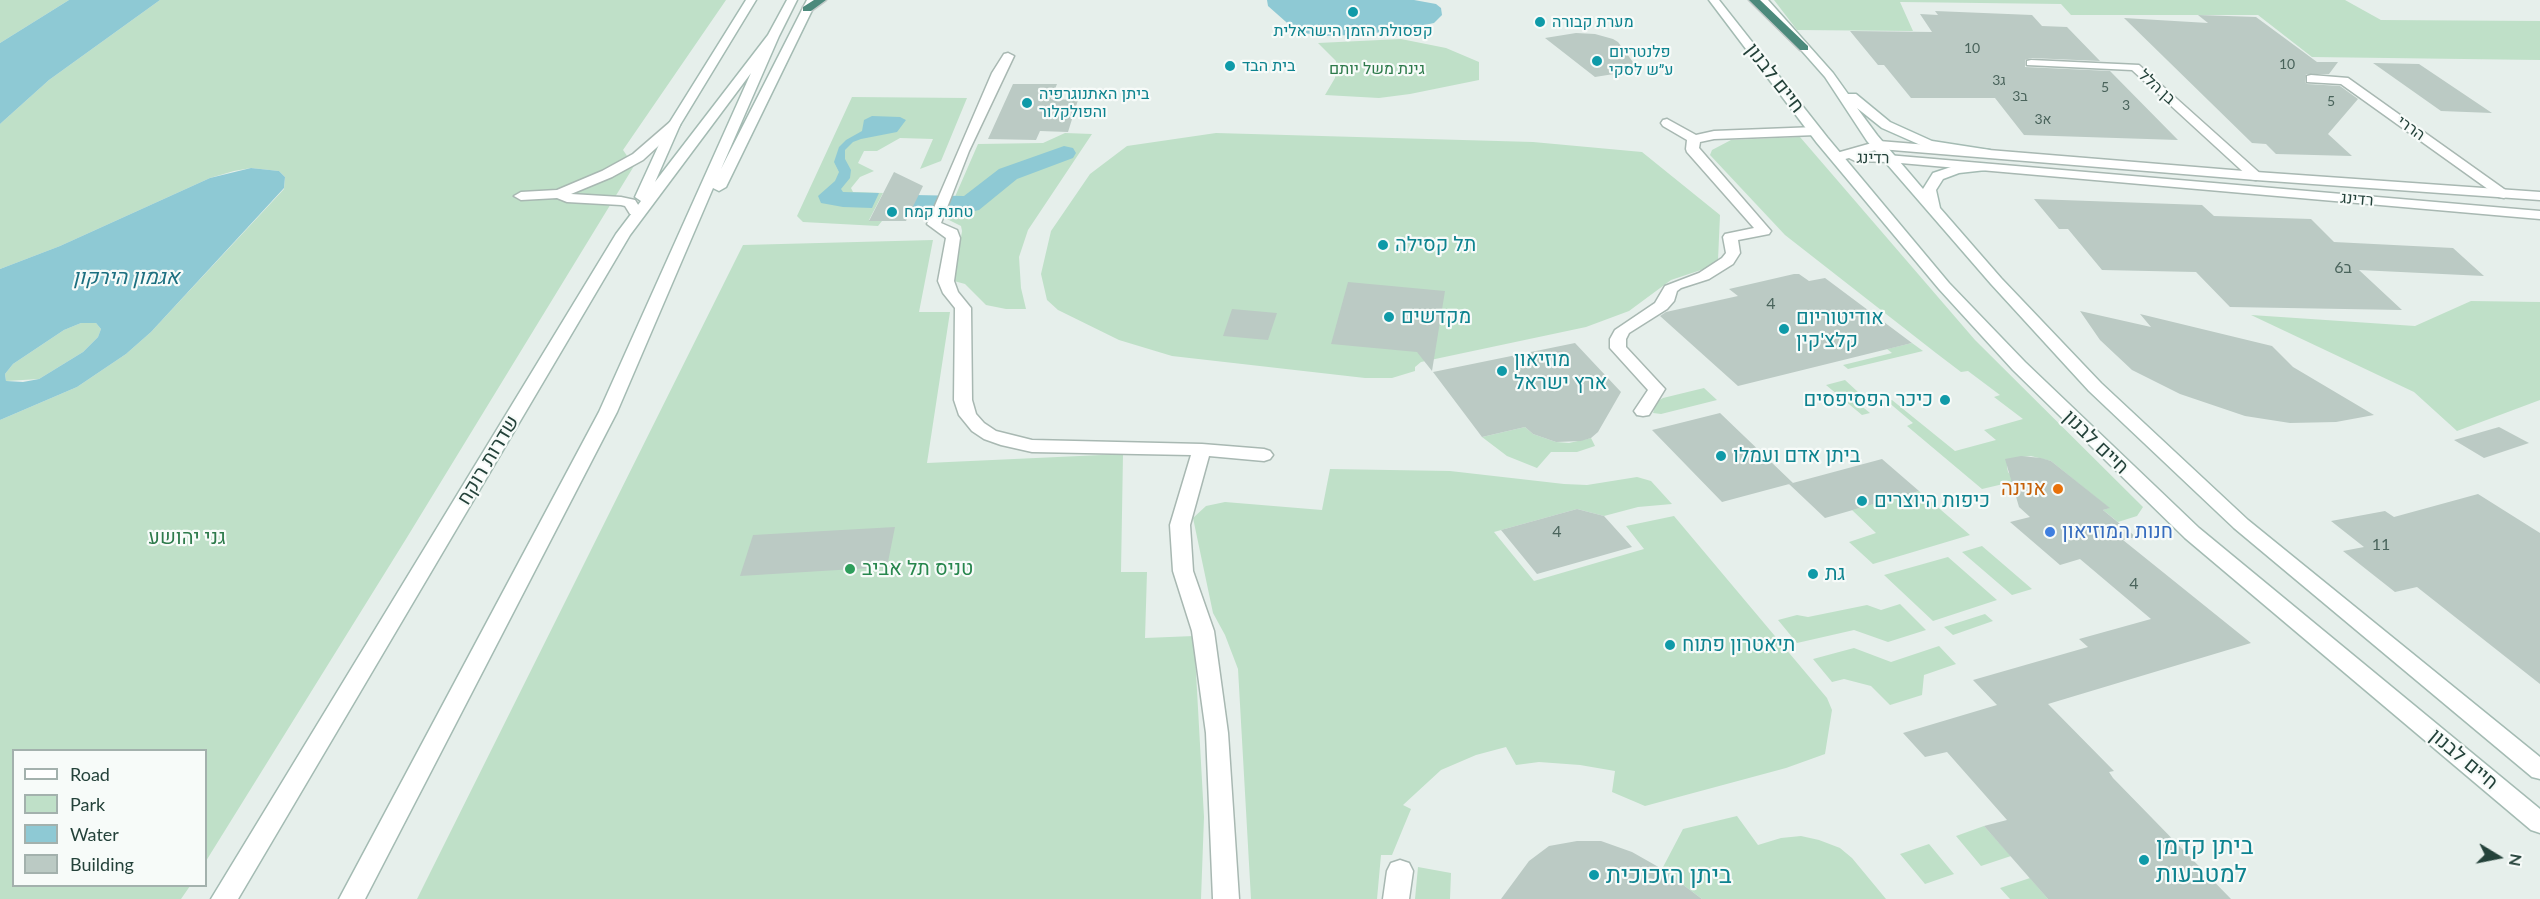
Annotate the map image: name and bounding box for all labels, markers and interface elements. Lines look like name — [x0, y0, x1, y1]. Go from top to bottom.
marker: קפסולת הזמן הישראלית — [1346, 5, 1360, 19]
place label: מערת קבורה — [1552, 12, 1634, 32]
marker: מערת קבורה — [1533, 15, 1547, 29]
place label: קפסולת הזמן הישראלית — [1273, 21, 1433, 41]
street label: חיים לבנון — [1740, 38, 1810, 118]
house number: 10 — [1964, 40, 1980, 56]
place label: פלנטריום ע״ש לסקי — [1609, 42, 1673, 80]
marker: פלנטריום ע״ש לסקי — [1590, 54, 1604, 68]
place label: בית הבד — [1242, 56, 1296, 76]
house number: 10 — [2279, 56, 2295, 72]
marker: בית הבד — [1223, 59, 1237, 73]
park label: גינת משל יותם — [1329, 59, 1425, 79]
street label: בן הלל — [2135, 65, 2179, 109]
house number: 3ג — [1992, 72, 2006, 88]
house number: 5 — [2101, 79, 2109, 95]
place label: ביתן האתנוגרפיה והפולקלור — [1039, 84, 1149, 122]
house number: 3ב — [2012, 88, 2028, 104]
house number: 5 — [2327, 93, 2335, 109]
marker: ביתן האתנוגרפיה והפולקלור — [1020, 96, 1034, 110]
house number: 3 — [2122, 97, 2130, 113]
house number: 3א — [2034, 111, 2052, 127]
street label: הררי — [2393, 112, 2429, 144]
street label: רדינג — [1856, 148, 1890, 168]
street label: רדינג — [2340, 188, 2374, 210]
place label: טחנת קמח — [904, 202, 973, 222]
marker: טחנת קמח — [885, 205, 899, 219]
place label: תל קסילה — [1395, 233, 1476, 257]
marker: תל קסילה — [1376, 238, 1390, 252]
house number: 6ב — [2334, 258, 2352, 278]
water label: אגמון הירקון — [73, 264, 179, 290]
house number: 4 — [1766, 294, 1776, 314]
place label: מקדשים — [1401, 305, 1471, 329]
place label: אודיטוריום קלצ'קין — [1796, 306, 1884, 353]
marker: מקדשים — [1382, 310, 1396, 324]
marker: אודיטוריום קלצ'קין — [1777, 322, 1791, 336]
place label: מוזיאון ארץ ישראל — [1514, 348, 1607, 395]
marker: מוזיאון ארץ ישראל — [1495, 364, 1509, 378]
place label: כיכר הפסיפסים — [1803, 388, 1933, 412]
marker: כיכר הפסיפסים — [1938, 393, 1952, 407]
street label: חיים לבנון — [2058, 405, 2134, 479]
street label: שדרות רוקח — [452, 411, 524, 509]
place label: ביתן אדם ועמלו — [1733, 444, 1860, 468]
marker: ביתן אדם ועמלו — [1714, 449, 1728, 463]
place label: אנינה — [2001, 477, 2046, 501]
marker: אנינה — [2051, 482, 2065, 496]
place label: כיפות היוצרים — [1874, 489, 1990, 513]
marker: כיפות היוצרים — [1855, 494, 1869, 508]
place label: חנות המוזיאון — [2062, 520, 2173, 544]
house number: 4 — [1552, 522, 1562, 542]
marker: חנות המוזיאון — [2043, 525, 2057, 539]
park label: גני יהושע — [148, 526, 226, 550]
house number: 11 — [2372, 535, 2390, 555]
place label: טניס תל אביב — [862, 557, 973, 581]
marker: טניס תל אביב — [843, 562, 857, 576]
place label: גת — [1825, 562, 1845, 586]
marker: גת — [1806, 567, 1820, 581]
house number: 4 — [2129, 574, 2139, 594]
place label: תיאטרון פתוח — [1682, 633, 1795, 657]
marker: תיאטרון פתוח — [1663, 638, 1677, 652]
street label: חיים לבנון — [2425, 724, 2503, 794]
legend — [12, 749, 207, 887]
text: Road — [70, 763, 110, 785]
text: Park — [70, 793, 105, 815]
text: Water — [70, 823, 119, 845]
north arrow — [2468, 827, 2528, 887]
place label: ביתן קדמן למטבעות — [2156, 832, 2253, 888]
text: N — [2506, 852, 2527, 868]
text: Building — [70, 853, 134, 875]
marker: ביתן קדמן למטבעות — [2137, 853, 2151, 867]
place label: ביתן הזכוכית — [1606, 861, 1732, 889]
marker: ביתן הזכוכית — [1587, 868, 1601, 882]

